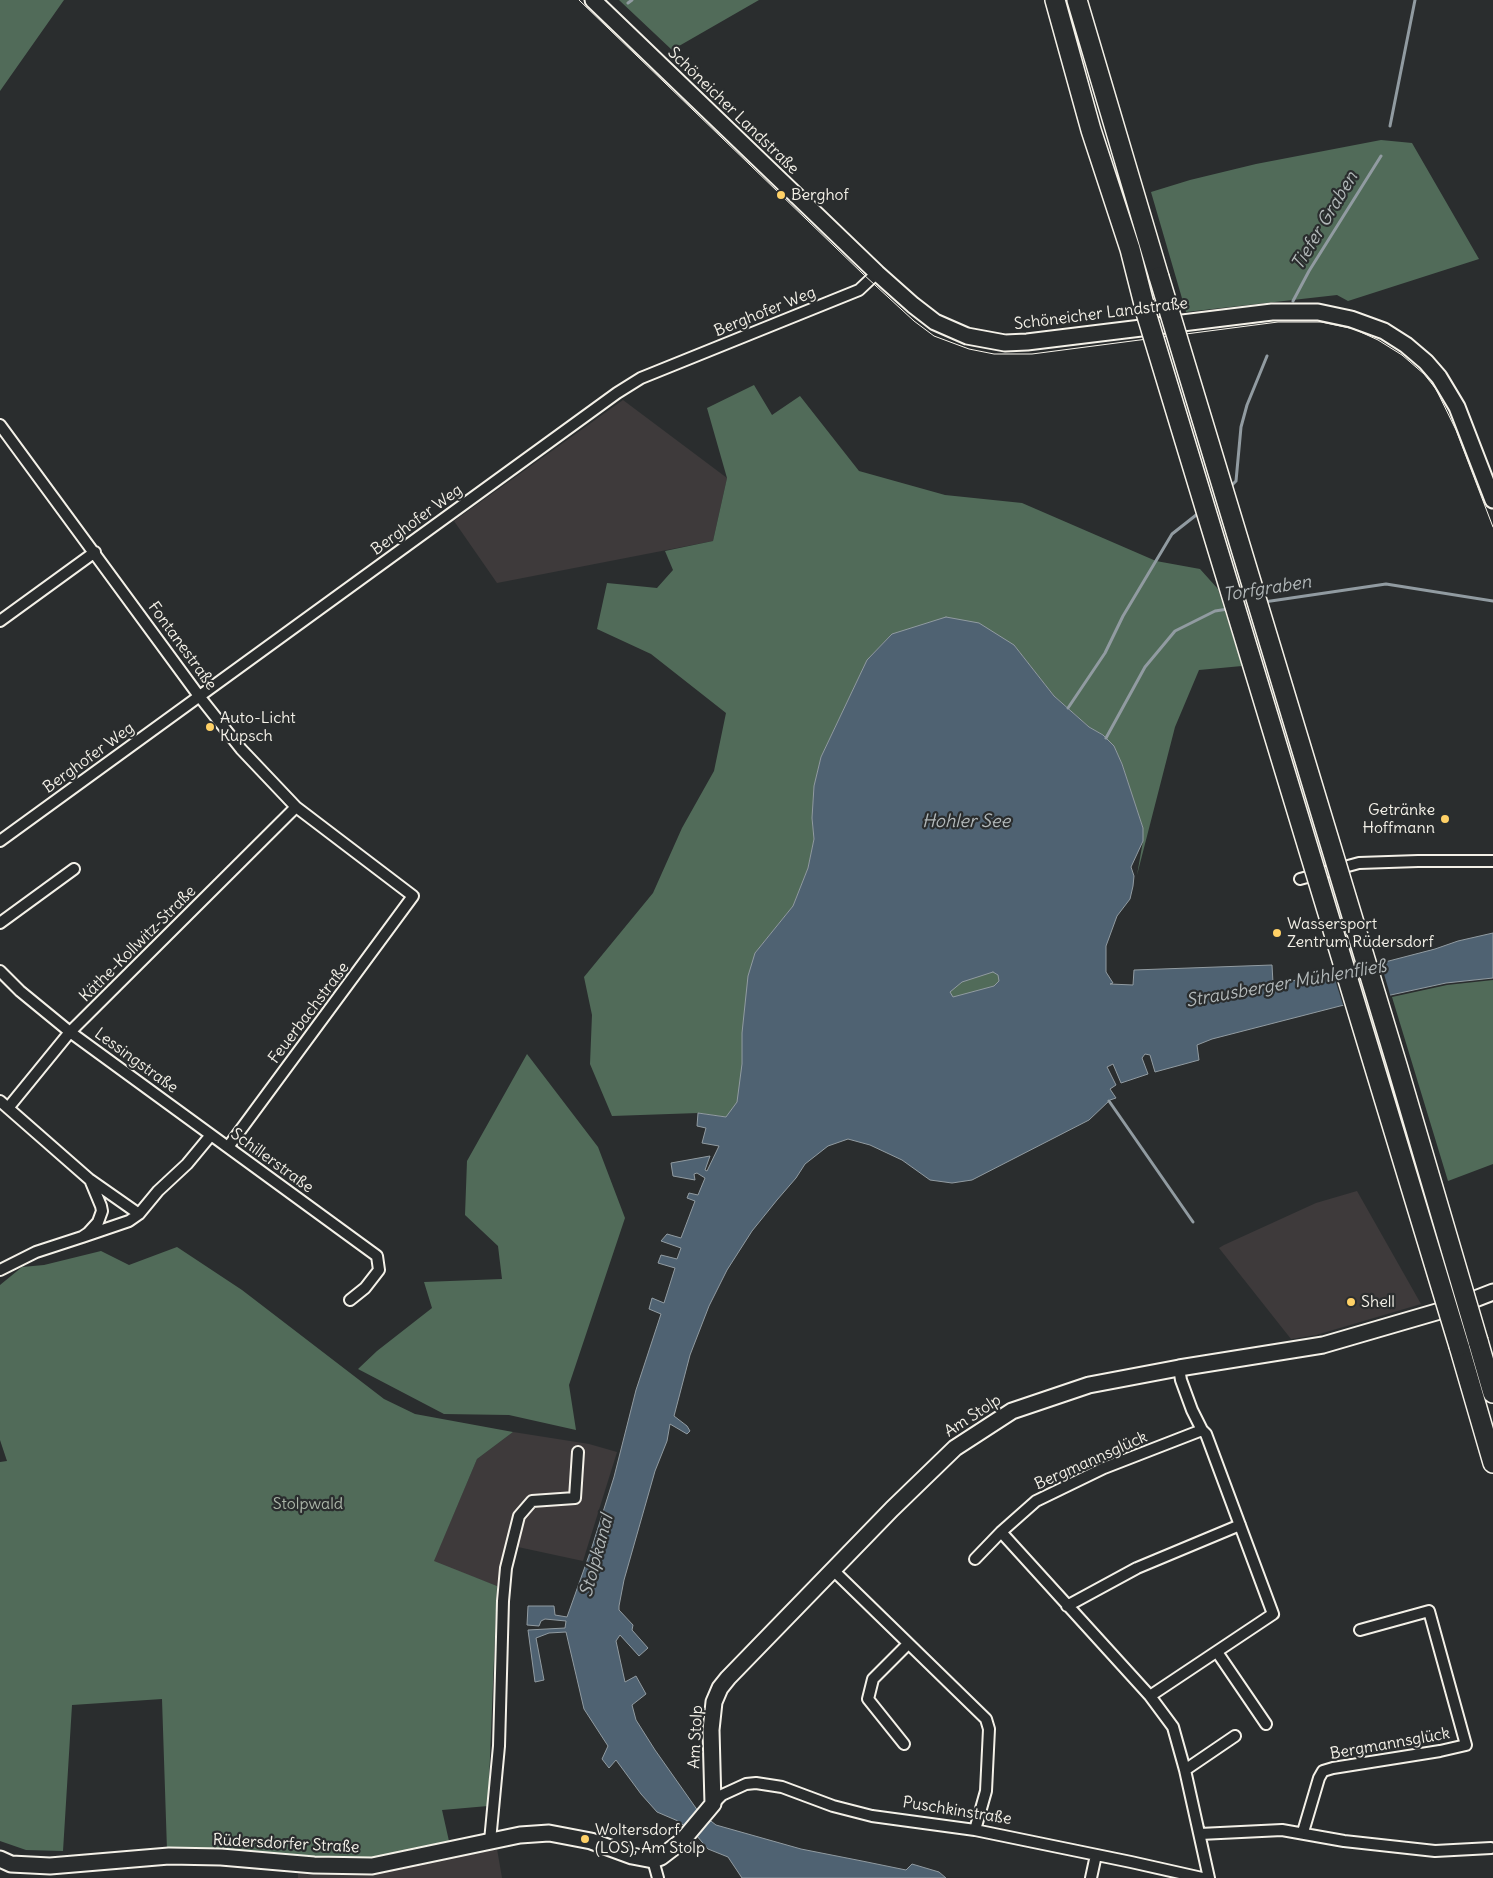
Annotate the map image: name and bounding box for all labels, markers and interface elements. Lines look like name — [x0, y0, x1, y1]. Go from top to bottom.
street label: Schöneicher Landstraße — [663, 43, 803, 179]
water label: Tiefer Graben — [1287, 168, 1363, 274]
place label: Berghof — [791, 185, 849, 205]
marker: Berghof — [775, 189, 787, 201]
street label: Berghofer Weg — [711, 283, 819, 341]
street label: Schöneicher Landstraße — [1013, 294, 1189, 334]
street label: Berghofer Weg — [368, 481, 466, 559]
water label: Torfgraben — [1221, 571, 1313, 607]
street label: Fontanestraße — [144, 598, 220, 694]
place label: Auto-Licht Kupsch — [220, 708, 296, 746]
street label: Berghofer Weg — [40, 719, 138, 797]
marker: Auto-Licht Kupsch — [204, 721, 216, 733]
place label: Getränke Hoffmann — [1362, 800, 1435, 838]
water label: Hohler See — [922, 811, 1010, 833]
marker: Getränke Hoffmann — [1439, 813, 1451, 825]
street label: Käthe-Kollwitz-Straße — [76, 882, 200, 1006]
place label: Wassersport Zentrum Rüdersdorf — [1287, 914, 1434, 952]
marker: Wassersport Zentrum Rüdersdorf — [1271, 927, 1283, 939]
water label: Strausberger Mühlenfließ — [1184, 956, 1388, 1012]
street label: Feuerbachstraße — [265, 959, 353, 1067]
street label: Lessingstraße — [90, 1024, 182, 1098]
street label: Schillerstraße — [227, 1125, 317, 1197]
place label: Shell — [1361, 1292, 1395, 1312]
marker: Shell — [1345, 1296, 1357, 1308]
street label: Am Stolp — [941, 1391, 1005, 1441]
street label: Bergmannsglück — [1032, 1428, 1150, 1494]
park label: Stolpwald — [273, 1494, 343, 1514]
water label: Stolpkanal — [576, 1513, 618, 1599]
street label: Am Stolp — [685, 1705, 707, 1769]
street label: Bergmannsglück — [1329, 1724, 1451, 1764]
street label: Puschkinstraße — [901, 1793, 1013, 1829]
place label: Woltersdorf (LOS), Am Stolp — [595, 1820, 705, 1858]
street label: Rüdersdorfer Straße — [212, 1831, 360, 1857]
marker: Woltersdorf (LOS), Am Stolp — [579, 1833, 591, 1845]

